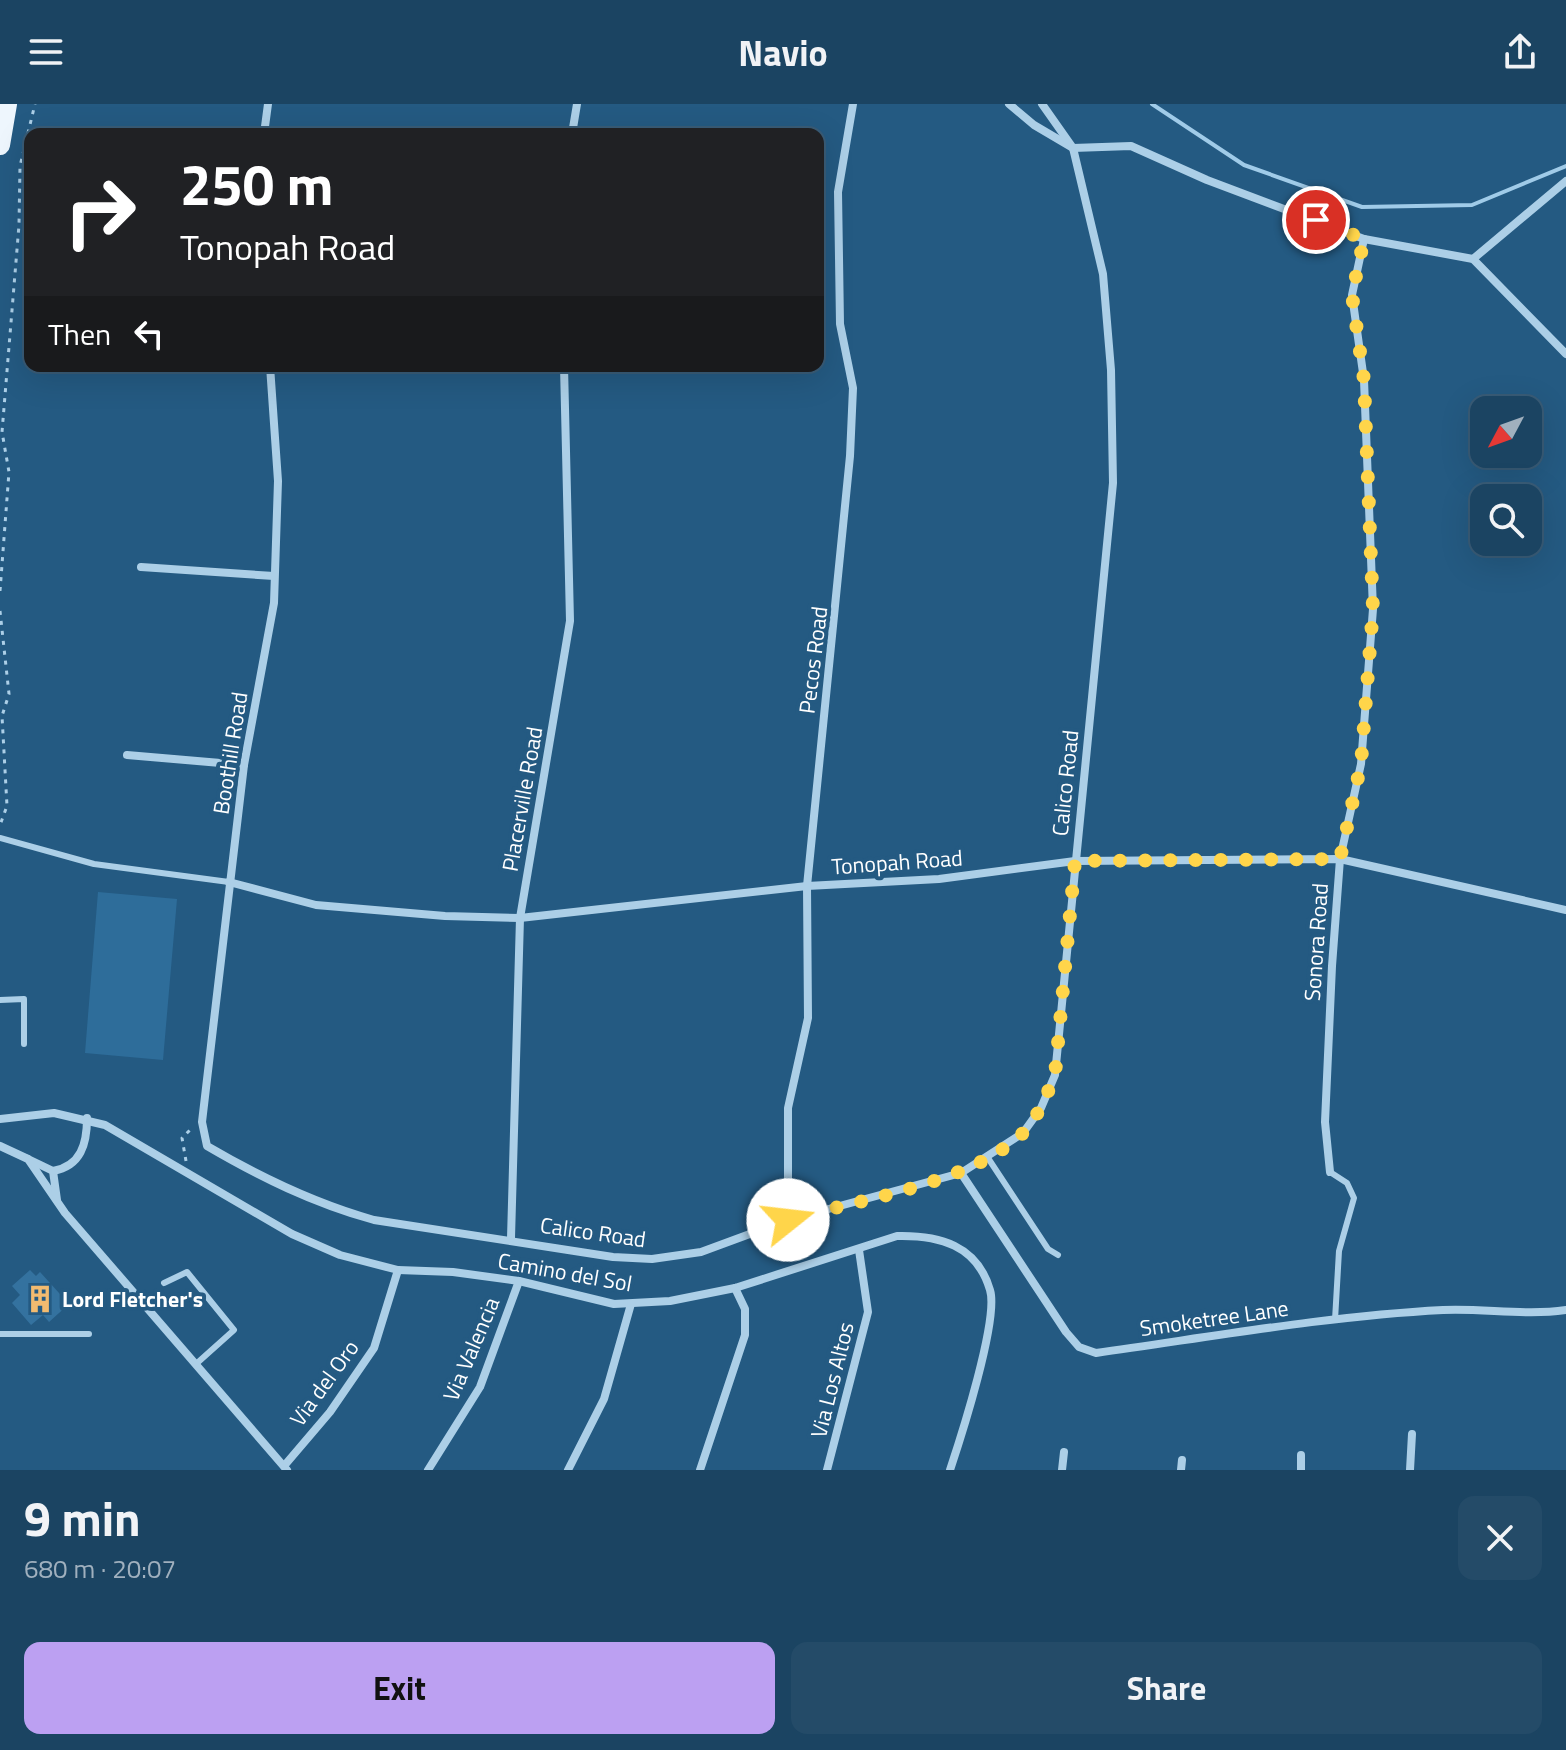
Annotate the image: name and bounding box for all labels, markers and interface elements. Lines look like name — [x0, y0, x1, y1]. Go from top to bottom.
text: Navio — [738, 25, 828, 80]
icon: menu — [24, 30, 68, 74]
icon: share — [1498, 30, 1542, 74]
text: 250 m — [180, 142, 333, 227]
icon: right — [48, 160, 152, 264]
pin — [1282, 186, 1350, 254]
icon: arrive — [1294, 198, 1338, 242]
text: Tonopah Road — [180, 219, 395, 274]
text: Then — [48, 311, 111, 357]
icon: left — [127, 312, 171, 356]
north arrow — [1470, 396, 1542, 468]
map controls — [1470, 396, 1542, 556]
button: search — [1470, 484, 1542, 556]
street label: Pecos Road — [790, 604, 836, 716]
street label: Boothill Road — [204, 689, 256, 817]
street label: Placerville Road — [493, 724, 551, 874]
street label: Calico Road — [1043, 728, 1087, 838]
street label: Tonopah Road — [830, 840, 964, 884]
street label: Sonora Road — [1295, 882, 1337, 1002]
position arrow — [746, 1178, 830, 1262]
street label: Calico Road — [538, 1208, 648, 1256]
street label: Camino del Sol — [495, 1243, 635, 1301]
place label: Lord Fletcher's — [62, 1282, 203, 1316]
building icon: Lord Fletcher's — [25, 1284, 55, 1314]
street label: Smoketree Lane — [1137, 1291, 1291, 1345]
street label: Via Valencia — [434, 1292, 508, 1406]
street label: Via Los Altos — [801, 1318, 863, 1442]
street label: Via del Oro — [281, 1333, 367, 1433]
text: 9 min — [24, 1482, 141, 1555]
button: close — [1458, 1496, 1542, 1580]
text: 680 m · 20:07 — [24, 1549, 176, 1588]
button: Exit — [24, 1642, 775, 1734]
button: Share — [791, 1642, 1542, 1734]

